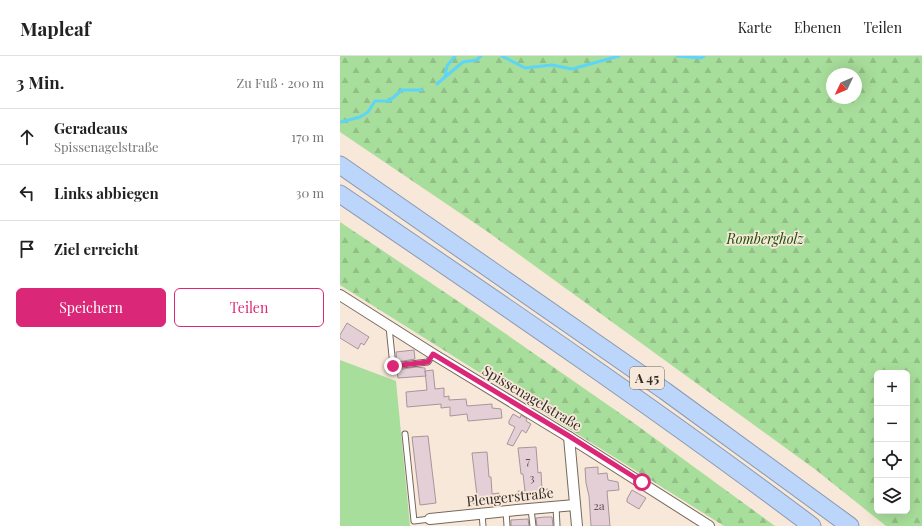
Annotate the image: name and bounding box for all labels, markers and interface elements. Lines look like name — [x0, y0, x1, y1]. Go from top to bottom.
text: Mapleaf — [20, 15, 91, 41]
text: Karte — [738, 18, 772, 37]
text: Ebenen — [794, 18, 841, 37]
text: Teilen — [863, 18, 902, 37]
north arrow — [826, 68, 862, 104]
text: 3 Min. — [16, 71, 64, 93]
text: Zu Fuß · 200 m — [237, 74, 324, 91]
text: Geradeaus — [54, 118, 128, 138]
icon: ahead — [16, 126, 38, 148]
text: 170 m — [291, 128, 324, 145]
text: Spissenagelstraße — [54, 138, 159, 155]
icon: left — [16, 182, 38, 204]
text: Links abbiegen — [54, 183, 159, 203]
text: 30 m — [296, 184, 324, 201]
park label: Rombergholz — [725, 229, 804, 248]
icon: arrive — [16, 238, 38, 260]
text: Ziel erreicht — [54, 239, 139, 259]
button: Speichern — [16, 288, 166, 327]
button: Teilen — [174, 288, 324, 327]
route end — [384, 357, 402, 375]
street label: Spissenagelstraße — [479, 360, 585, 435]
road number: A 45 — [630, 367, 664, 389]
map controls — [874, 370, 910, 514]
button: + — [874, 370, 910, 406]
button: − — [874, 406, 910, 442]
button: locate — [874, 442, 910, 478]
house number: 7 — [526, 452, 531, 468]
house number: 3 — [529, 469, 535, 485]
route start — [633, 473, 651, 491]
button: layers — [874, 478, 910, 514]
street label: Pleugerstraße — [465, 482, 554, 511]
house number: 2a — [593, 497, 605, 513]

